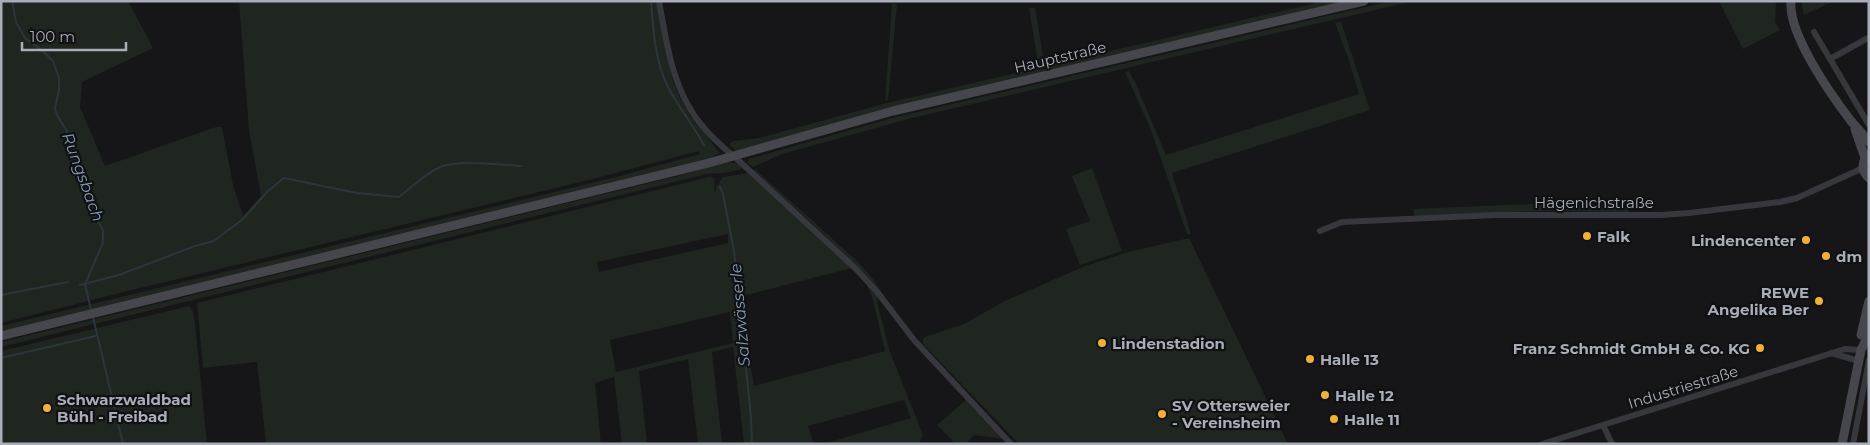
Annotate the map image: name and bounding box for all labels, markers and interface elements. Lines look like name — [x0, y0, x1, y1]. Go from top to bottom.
scale bar — [22, 20, 126, 52]
text: 100 m — [30, 27, 75, 46]
street label: Hauptstraße — [1012, 37, 1108, 77]
water label: Rungsbach — [58, 130, 108, 224]
street label: Hägenichstraße — [1534, 193, 1654, 212]
place label: Falk — [1597, 227, 1630, 246]
marker: Falk — [1581, 230, 1593, 242]
place label: Lindencenter — [1691, 231, 1797, 250]
marker: Lindencenter — [1800, 234, 1812, 246]
place label: dm — [1836, 247, 1862, 266]
marker: dm — [1820, 250, 1832, 262]
water label: Salzwässerle — [726, 263, 754, 367]
place label: REWE Angelika Ber — [1707, 283, 1810, 319]
marker: REWE Angelika Ber — [1813, 295, 1825, 307]
place label: Lindenstadion — [1112, 334, 1225, 353]
marker: Lindenstadion — [1096, 337, 1108, 349]
place label: Franz Schmidt GmbH & Co. KG — [1513, 339, 1750, 358]
marker: Franz Schmidt GmbH & Co. KG — [1754, 342, 1766, 354]
place label: Halle 13 — [1320, 350, 1379, 369]
marker: Halle 13 — [1304, 353, 1316, 365]
street label: Industriestraße — [1626, 361, 1740, 413]
place label: Halle 12 — [1335, 386, 1394, 405]
marker: Halle 12 — [1319, 389, 1331, 401]
place label: Schwarzwaldbad Bühl - Freibad — [57, 390, 191, 426]
place label: SV Ottersweier - Vereinsheim — [1172, 396, 1290, 432]
marker: Schwarzwaldbad Bühl - Freibad — [41, 402, 53, 414]
marker: SV Ottersweier - Vereinsheim — [1156, 408, 1168, 420]
place label: Halle 11 — [1344, 410, 1400, 429]
marker: Halle 11 — [1328, 413, 1340, 425]

